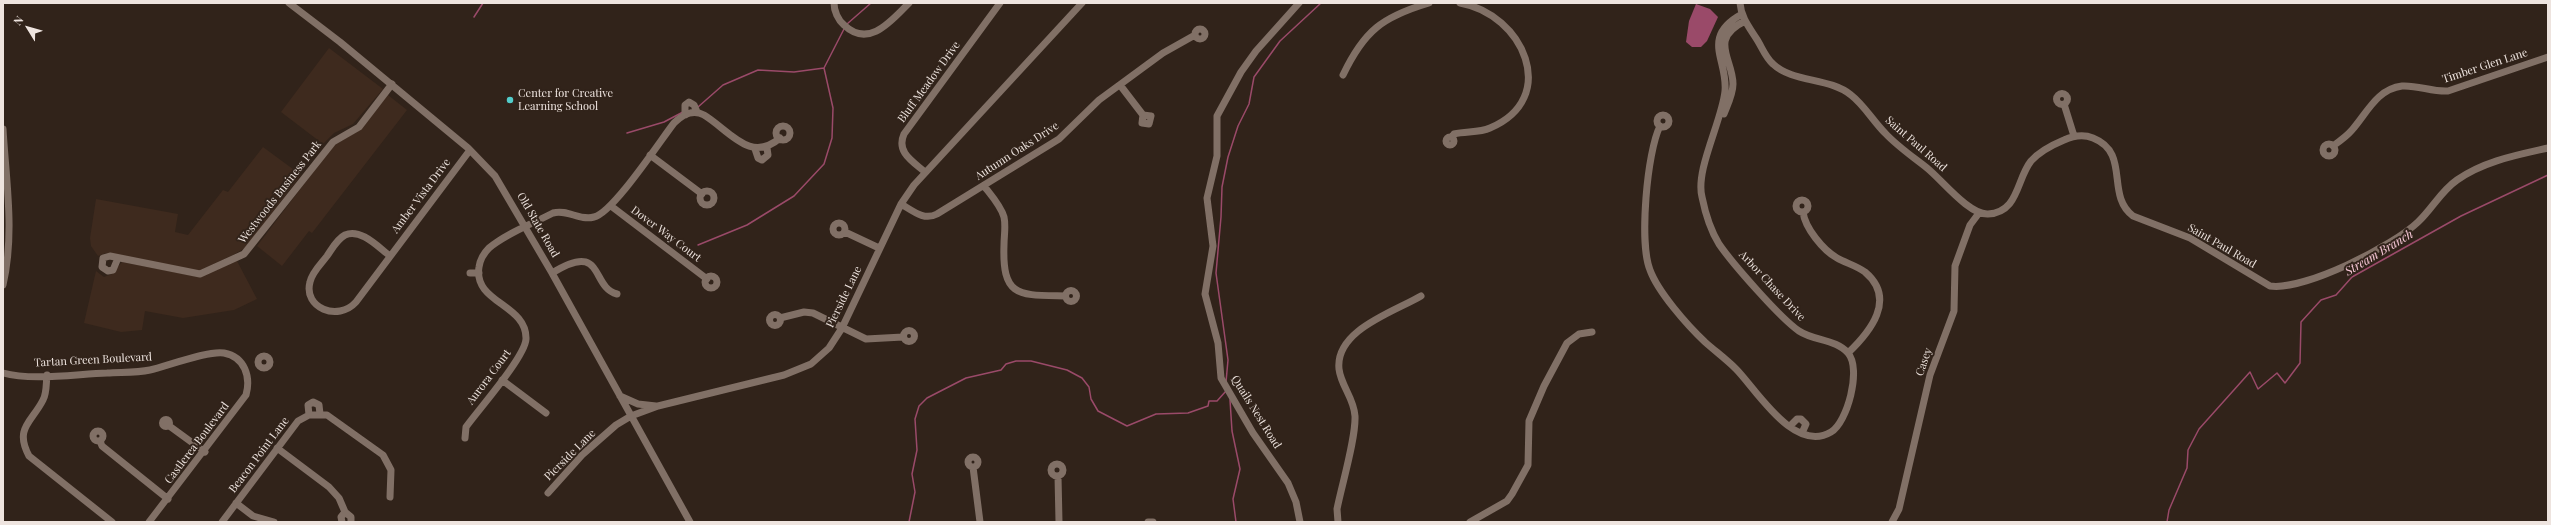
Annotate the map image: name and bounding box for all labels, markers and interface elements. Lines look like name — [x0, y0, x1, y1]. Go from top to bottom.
north arrow — [8, 8, 48, 48]
text: N — [10, 13, 26, 28]
street label: Bluff Meadow Drive — [895, 39, 963, 125]
street label: Timber Glen Lane — [2441, 46, 2529, 86]
place label: Center for Creative Learning School — [518, 87, 613, 113]
marker: Center for Creative Learning School — [505, 95, 515, 105]
street label: Saint Paul Road — [1883, 114, 1949, 174]
street label: Autumn Oaks Drive — [973, 119, 1061, 183]
street label: Westwoods Business Park — [236, 138, 324, 246]
street label: Amber Vista Drive — [389, 156, 453, 236]
street label: Old State Road — [514, 190, 562, 260]
street label: Dover Way Court — [628, 203, 704, 265]
street label: Saint Paul Road — [2185, 221, 2259, 271]
water label: Stream Branch — [2342, 227, 2416, 279]
street label: Arbor Chase Drive — [1736, 248, 1808, 324]
street label: Pierside Lane — [823, 264, 865, 330]
street label: Casey — [1913, 346, 1935, 378]
street label: Aurora Court — [464, 347, 514, 407]
street label: Tartan Green Boulevard — [34, 350, 152, 370]
street label: Quails Nest Road — [1228, 373, 1284, 451]
street label: Castlerea Boulevard — [162, 400, 232, 486]
street label: Beacon Point Lane — [226, 415, 292, 495]
street label: Pierside Lane — [542, 427, 598, 483]

